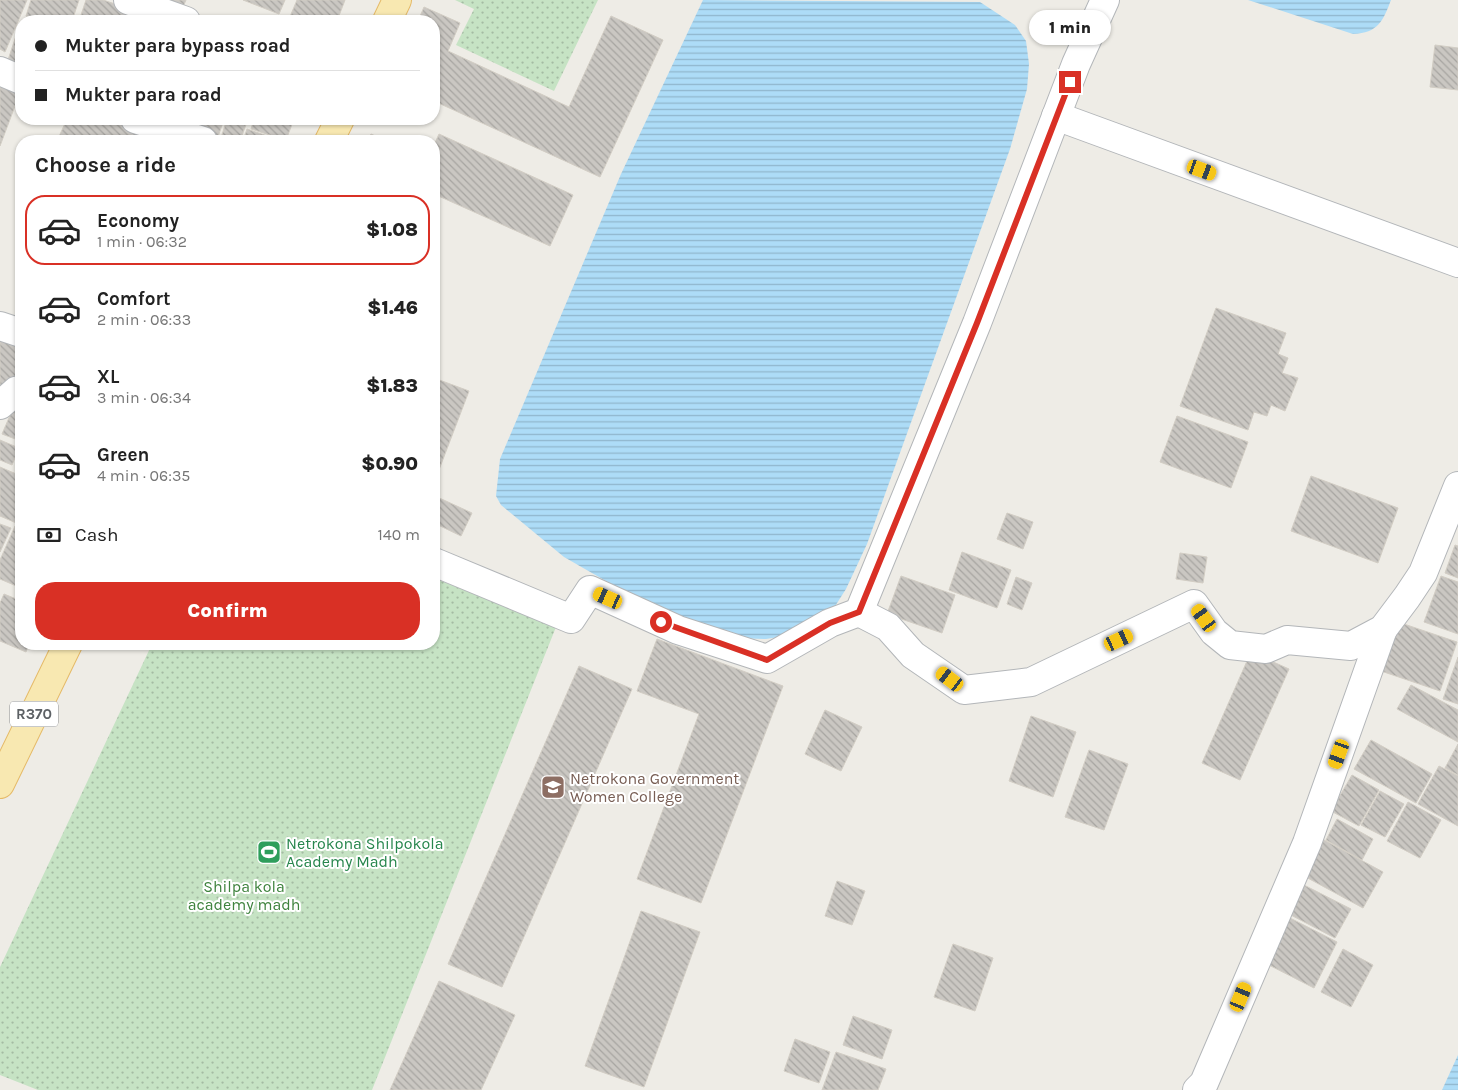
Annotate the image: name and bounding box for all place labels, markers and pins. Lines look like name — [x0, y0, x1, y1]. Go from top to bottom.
place label: Netrokona Government Women College — [570, 769, 739, 806]
school or university icon: Netrokona Government Women College — [540, 774, 566, 800]
place label: Netrokona Shilpokola Academy Madh — [286, 834, 443, 871]
sports icon: Netrokona Shilpokola Academy Madh — [256, 839, 282, 865]

